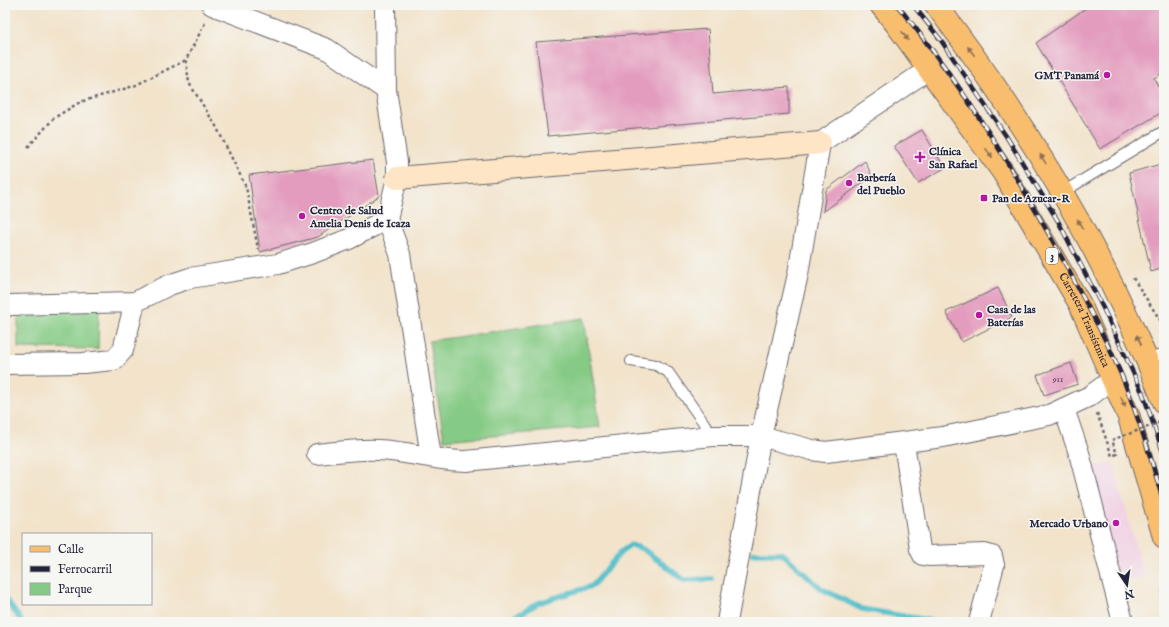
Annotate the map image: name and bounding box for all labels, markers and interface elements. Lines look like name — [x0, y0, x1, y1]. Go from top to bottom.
one-way arrow — [901, 30, 909, 41]
one-way arrow — [966, 45, 975, 56]
place label: GMT Panamá — [1035, 69, 1099, 83]
marker: GMT Panamá — [1102, 70, 1112, 80]
place label: Clínica San Rafael — [929, 145, 979, 172]
one-way arrow — [985, 147, 993, 158]
marker: Clínica San Rafael — [914, 151, 926, 163]
one-way arrow — [1039, 153, 1046, 165]
place label: Barbería del Pueblo — [857, 171, 905, 198]
marker: Barbería del Pueblo — [844, 178, 854, 188]
place label: Pan de Azucar-R — [992, 192, 1070, 206]
marker: Pan de Azucar-R — [979, 193, 989, 203]
place label: Centro de Salud Amelia Denis de Icaza — [309, 204, 411, 231]
marker: Centro de Salud Amelia Denis de Icaza — [297, 211, 307, 221]
one-way arrow — [1077, 218, 1083, 229]
road number: 3 — [1046, 248, 1058, 264]
street label: Carretera Transístmica — [1055, 271, 1113, 370]
place label: Casa de las Baterías — [987, 303, 1036, 330]
marker: Casa de las Baterías — [974, 310, 984, 320]
one-way arrow — [1135, 333, 1141, 345]
house number: 911 — [1052, 374, 1063, 385]
one-way arrow — [1120, 397, 1126, 408]
place label: Mercado Urbano — [1029, 517, 1108, 531]
marker: Mercado Urbano — [1111, 518, 1121, 528]
legend — [22, 533, 152, 605]
text: Calle — [58, 542, 84, 557]
text: Ferrocarril — [58, 562, 113, 577]
north arrow — [1107, 565, 1147, 605]
text: Parque — [58, 582, 93, 598]
text: N — [1122, 586, 1136, 602]

